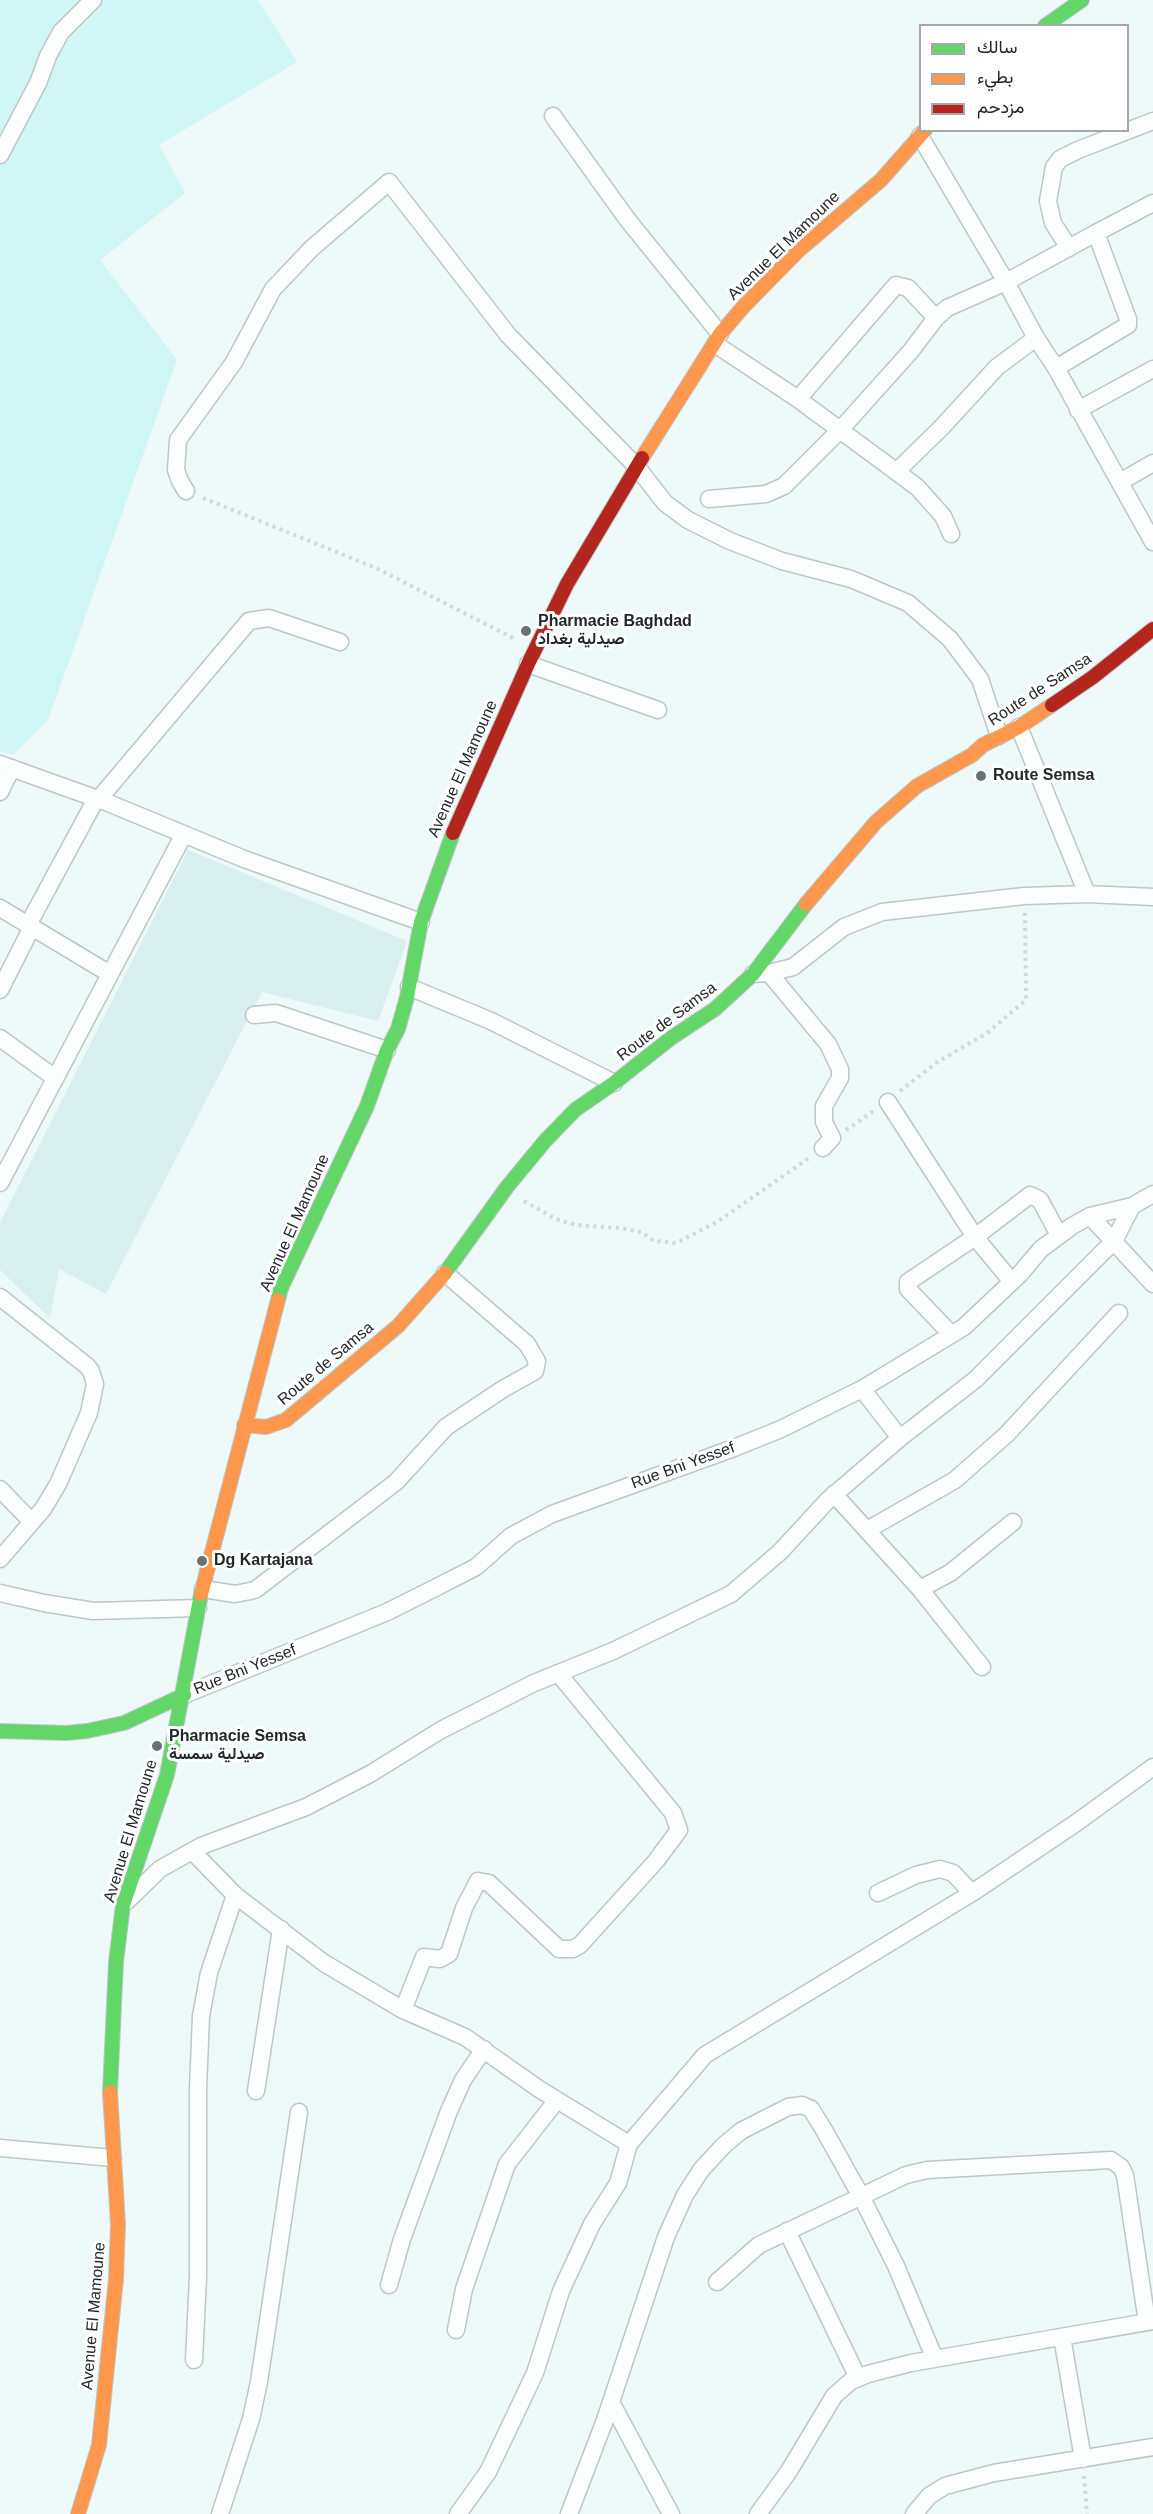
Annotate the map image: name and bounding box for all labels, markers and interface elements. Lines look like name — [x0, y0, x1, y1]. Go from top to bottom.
legend — [919, 24, 1129, 132]
text: سالك — [977, 37, 1017, 57]
text: بطيء — [977, 67, 1013, 87]
text: مزدحم — [977, 97, 1024, 117]
street label: Avenue El Mamoune — [724, 188, 844, 304]
place label: Pharmacie Baghdad صيدلية بغداد — [538, 612, 692, 650]
marker: Pharmacie Baghdad صيدلية بغداد — [519, 624, 533, 638]
street label: Route de Samsa — [985, 649, 1095, 731]
street label: Avenue El Mamoune — [424, 697, 502, 841]
place label: Route Semsa — [993, 766, 1094, 786]
marker: Route Semsa — [974, 769, 988, 783]
street label: Route de Samsa — [614, 978, 720, 1066]
street label: Avenue El Mamoune — [256, 1151, 334, 1295]
street label: Route de Samsa — [274, 1318, 378, 1410]
street label: Rue Bni Yessef — [629, 1438, 737, 1494]
place label: Dg Kartajana — [214, 1551, 313, 1571]
marker: Dg Kartajana — [195, 1554, 209, 1568]
street label: Rue Bni Yessef — [191, 1641, 299, 1699]
place label: Pharmacie Semsa صيدلية سمسة — [169, 1727, 306, 1765]
marker: Pharmacie Semsa صيدلية سمسة — [150, 1739, 164, 1753]
street label: Avenue El Mamoune — [100, 1757, 162, 1905]
street label: Avenue El Mamoune — [78, 2241, 110, 2391]

